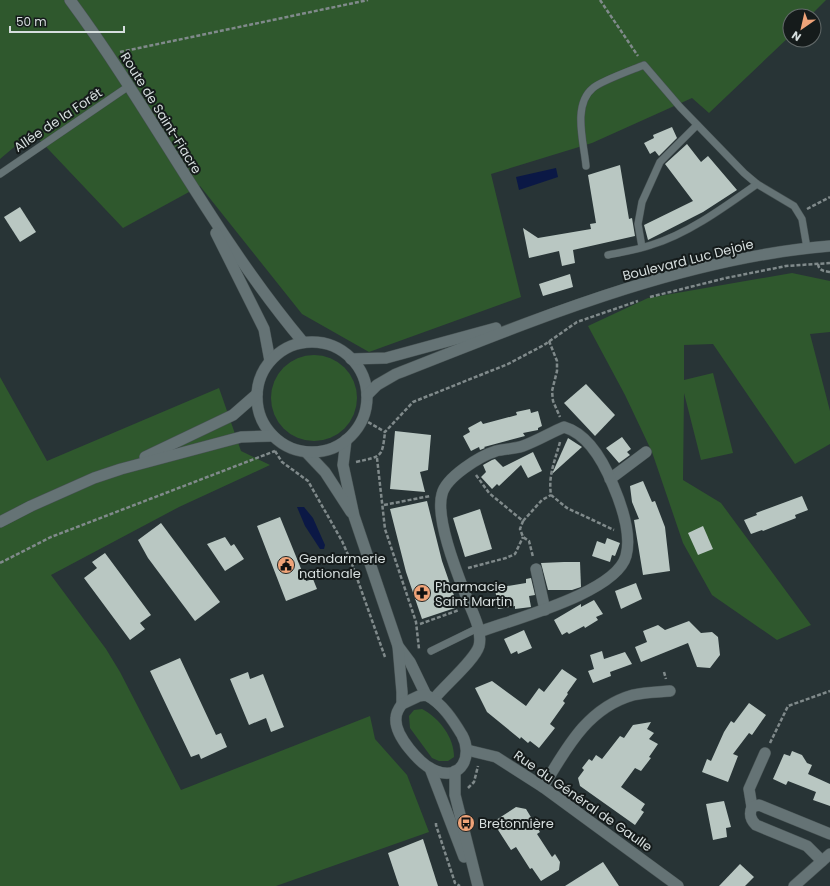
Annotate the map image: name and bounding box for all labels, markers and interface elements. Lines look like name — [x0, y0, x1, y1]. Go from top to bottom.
scale bar — [10, 8, 124, 34]
north arrow — [782, 8, 822, 48]
text: 50 m — [16, 13, 47, 30]
text: N — [789, 27, 804, 45]
street label: Route de Saint-Fiacre — [116, 48, 206, 178]
street label: Allée de la Forêt — [10, 83, 106, 157]
street label: Boulevard Luc Dejoie — [620, 235, 756, 285]
place label: Gendarmerie nationale — [299, 549, 385, 583]
public building icon: Gendarmerie nationale — [276, 555, 296, 575]
place label: Pharmacie Saint Martin — [435, 577, 512, 611]
pharmacy icon: Pharmacie Saint Martin — [412, 583, 432, 603]
street label: Rue du Général de Gaulle — [510, 746, 656, 856]
bus stop icon: Bretonnière — [456, 813, 476, 833]
place label: Bretonnière — [479, 814, 554, 833]

